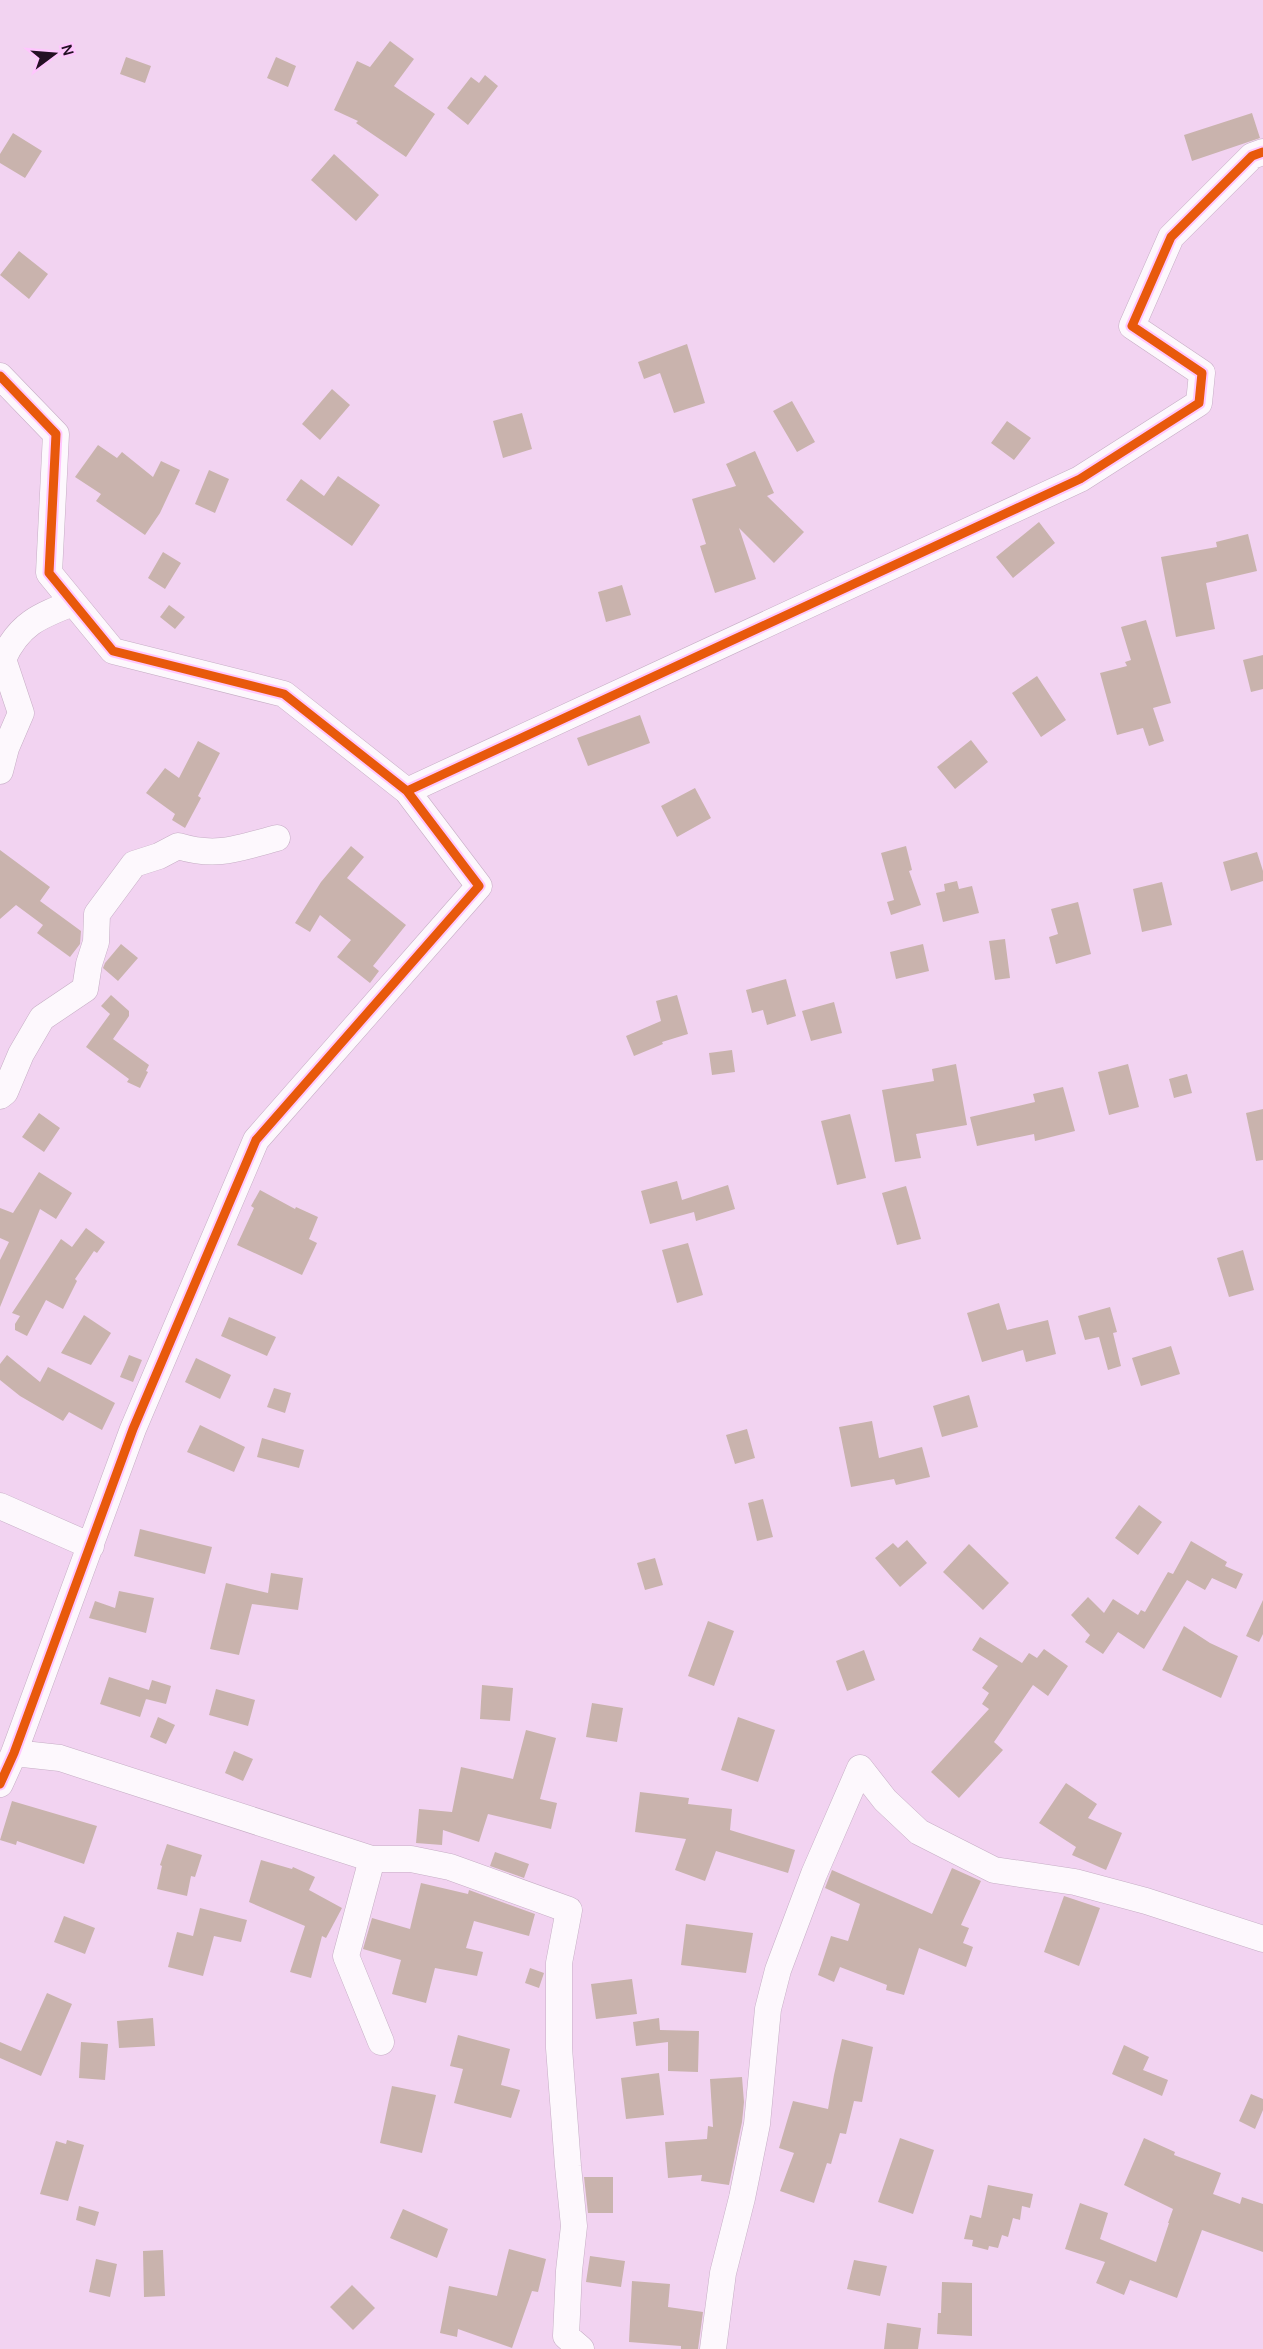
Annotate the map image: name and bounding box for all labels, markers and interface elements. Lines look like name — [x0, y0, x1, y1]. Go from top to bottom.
north arrow — [24, 24, 84, 84]
text: N — [57, 42, 79, 58]

